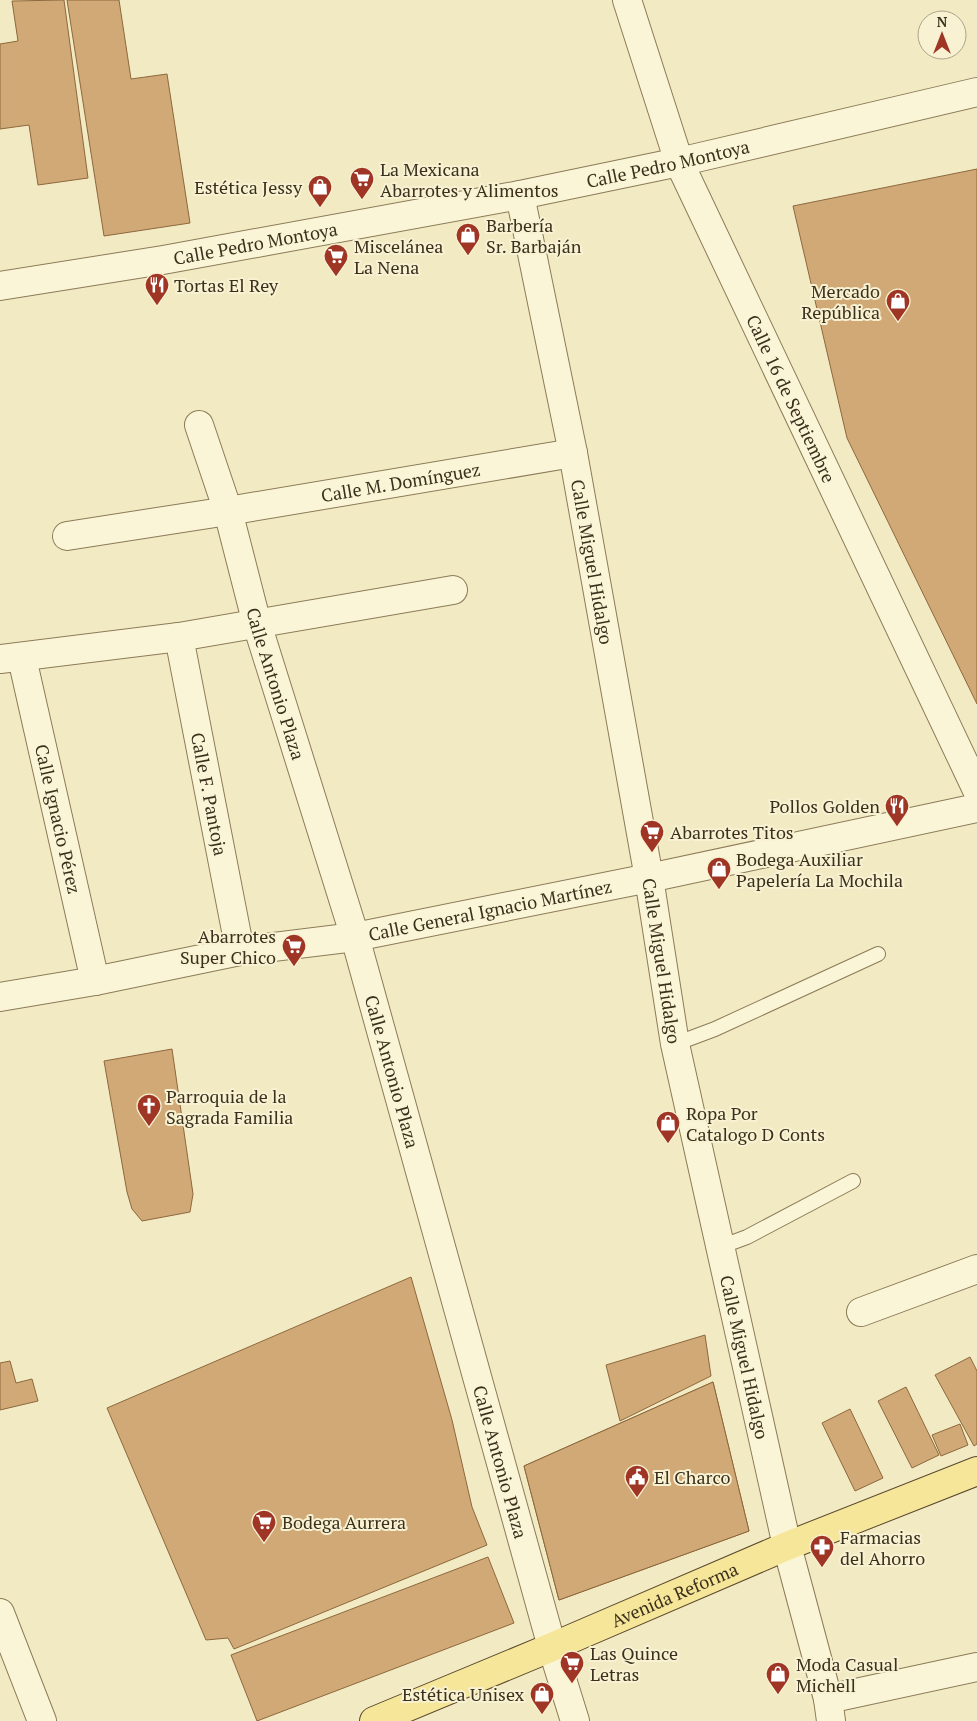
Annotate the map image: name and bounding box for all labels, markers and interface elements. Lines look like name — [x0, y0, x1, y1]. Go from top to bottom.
north arrow — [917, 10, 967, 60]
text: N — [937, 12, 948, 31]
street label: Calle Pedro Montoya — [584, 134, 752, 193]
place label: La Mexicana Abarrotes y Alimentos — [380, 157, 559, 202]
supermarket icon: La Mexicana Abarrotes y Alimentos — [349, 166, 375, 200]
shop icon: Estética Jessy — [307, 174, 333, 208]
place label: Estética Jessy — [194, 175, 303, 199]
place label: Barbería Sr. Barbaján — [486, 213, 582, 258]
street label: Calle Pedro Montoya — [171, 216, 339, 270]
shop icon: Barbería Sr. Barbaján — [455, 222, 481, 256]
place label: Miscelánea La Nena — [354, 234, 443, 279]
supermarket icon: Miscelánea La Nena — [323, 243, 349, 277]
restaurant icon: Tortas El Rey — [144, 272, 170, 306]
place label: Tortas El Rey — [174, 273, 279, 297]
place label: Mercado República — [801, 279, 880, 324]
shop icon: Mercado República — [885, 288, 911, 322]
street label: Calle 16 de Septiembre — [741, 311, 841, 486]
street label: Calle M. Domínguez — [319, 457, 482, 507]
street label: Calle Miguel Hidalgo — [566, 477, 619, 646]
street label: Calle Antonio Plaza — [241, 605, 311, 763]
street label: Calle F. Pantoja — [186, 730, 233, 858]
street label: Calle Ignacio Pérez — [30, 742, 87, 896]
restaurant icon: Pollos Golden — [884, 793, 910, 827]
place label: Pollos Golden — [769, 794, 880, 818]
supermarket icon: Abarrotes Titos — [639, 819, 665, 853]
place label: Abarrotes Titos — [670, 820, 794, 844]
place label: Bodega Auxiliar Papelería La Mochila — [736, 847, 903, 892]
shop icon: Bodega Auxiliar Papelería La Mochila — [706, 856, 732, 890]
street label: Calle General Ignacio Martínez — [366, 874, 614, 946]
street label: Calle Miguel Hidalgo — [637, 876, 687, 1045]
place label: Abarrotes Super Chico — [180, 924, 276, 969]
supermarket icon: Abarrotes Super Chico — [281, 933, 307, 967]
street label: Calle Antonio Plaza — [360, 992, 425, 1151]
place label: Parroquia de la Sagrada Familia — [166, 1084, 293, 1129]
church icon: Parroquia de la Sagrada Familia — [136, 1093, 162, 1127]
place label: Ropa Por Catalogo D Conts — [686, 1101, 825, 1146]
shop icon: Ropa Por Catalogo D Conts — [655, 1110, 681, 1144]
street label: Calle Miguel Hidalgo — [715, 1273, 775, 1441]
street label: Calle Antonio Plaza — [468, 1382, 533, 1541]
public building icon: El Charco — [624, 1464, 650, 1498]
place label: El Charco — [654, 1465, 730, 1489]
supermarket icon: Bodega Aurrera — [251, 1509, 277, 1543]
place label: Bodega Aurrera — [282, 1510, 406, 1534]
place label: Farmacias del Ahorro — [840, 1525, 925, 1570]
pharmacy icon: Farmacias del Ahorro — [809, 1534, 835, 1568]
street label: Avenida Reforma — [607, 1557, 742, 1632]
place label: Las Quince Letras — [590, 1641, 678, 1686]
supermarket icon: Las Quince Letras — [559, 1650, 585, 1684]
place label: Moda Casual Michell — [796, 1652, 898, 1697]
shop icon: Moda Casual Michell — [765, 1661, 791, 1695]
shop icon: Estética Unisex — [529, 1681, 555, 1715]
place label: Estética Unisex — [402, 1682, 525, 1706]

